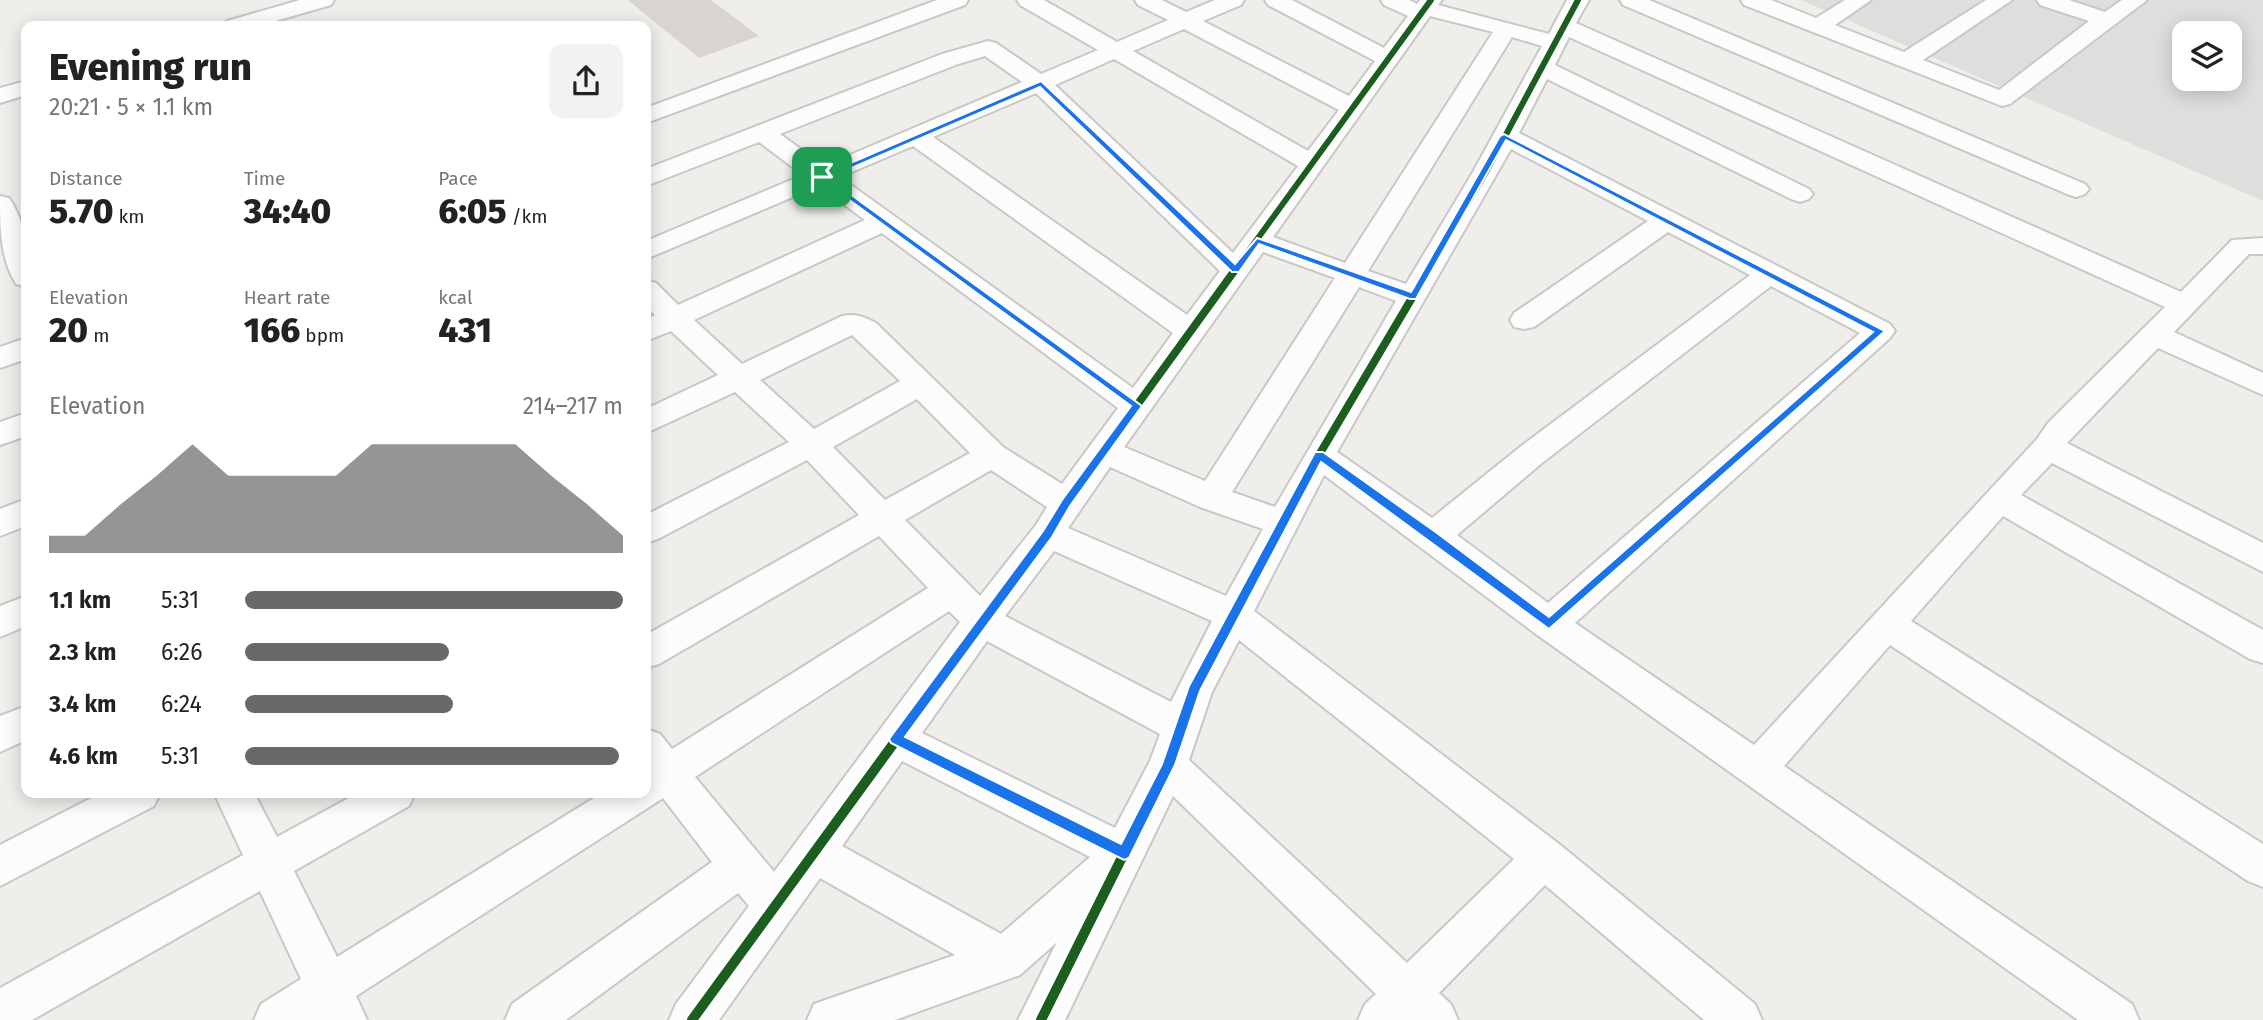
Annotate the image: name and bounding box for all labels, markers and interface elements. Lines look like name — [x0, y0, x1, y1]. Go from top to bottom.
map controls — [2172, 21, 2242, 91]
button: layers — [2172, 21, 2242, 91]
text: Evening run — [49, 44, 252, 90]
button: share — [549, 44, 623, 118]
text: 20:21 · 5 × 1.1 km — [49, 93, 213, 121]
pin — [792, 147, 852, 207]
icon: arrive — [803, 158, 841, 196]
text: Distance — [49, 167, 123, 190]
text: Time — [244, 167, 285, 190]
text: Pace — [438, 167, 478, 190]
text: 5.70 — [49, 190, 114, 232]
text: 34:40 — [244, 190, 331, 232]
text: 6:05 — [438, 190, 507, 232]
text: km — [114, 205, 145, 228]
text: /km — [507, 205, 548, 228]
text: Elevation — [49, 286, 129, 309]
text: Heart rate — [244, 286, 330, 309]
text: kcal — [438, 286, 473, 309]
text: 20 — [49, 309, 88, 351]
text: 166 — [244, 309, 300, 351]
text: 431 — [438, 309, 492, 351]
text: m — [88, 324, 109, 347]
text: bpm — [300, 324, 344, 347]
text: Elevation — [49, 392, 145, 420]
text: 214–217 m — [523, 392, 623, 420]
text: 1.1 km — [49, 586, 111, 614]
text: 5:31 — [161, 586, 199, 614]
text: 2.3 km — [49, 638, 116, 666]
text: 6:26 — [161, 638, 202, 666]
text: 3.4 km — [49, 690, 117, 718]
text: 6:24 — [161, 690, 202, 718]
text: 4.6 km — [49, 742, 118, 770]
text: 5:31 — [161, 742, 199, 770]

